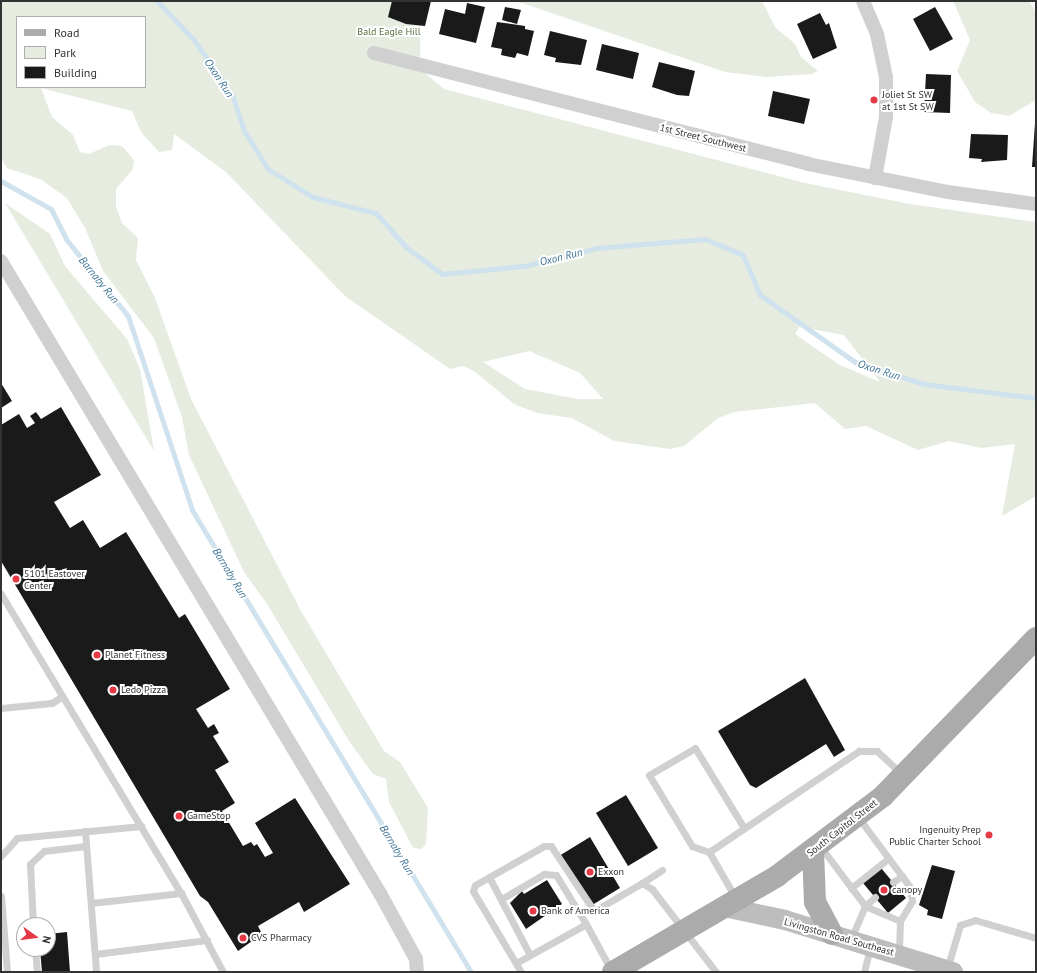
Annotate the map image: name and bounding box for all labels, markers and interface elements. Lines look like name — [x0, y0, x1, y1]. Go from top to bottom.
legend — [16, 16, 146, 88]
text: Road — [54, 25, 79, 40]
park label: Bald Eagle Hill — [357, 26, 421, 38]
text: Park — [54, 45, 76, 60]
water label: Oxon Run — [202, 56, 236, 100]
text: Building — [54, 65, 97, 80]
place label: Joliet St SW at 1st St SW — [882, 88, 934, 112]
marker: Joliet St SW at 1st St SW — [869, 95, 879, 105]
street label: 1st Street Southwest — [658, 121, 748, 155]
water label: Oxon Run — [538, 245, 584, 269]
water label: Barnaby Run — [76, 254, 122, 306]
water label: Oxon Run — [856, 357, 902, 383]
water label: Barnaby Run — [210, 545, 250, 601]
place label: 5101 Eastover Center — [24, 567, 85, 590]
marker: 5101 Eastover Center — [11, 574, 21, 584]
place label: Planet Fitness — [105, 649, 165, 661]
marker: Planet Fitness — [92, 650, 102, 660]
place label: Ledo Pizza — [121, 684, 166, 696]
marker: Ledo Pizza — [108, 685, 118, 695]
street label: South Capitol Street — [804, 797, 880, 859]
place label: GameStop — [187, 810, 231, 822]
marker: GameStop — [174, 811, 184, 821]
water label: Barnaby Run — [377, 822, 417, 878]
place label: Ingenuity Prep Public Charter School — [889, 823, 981, 846]
marker: Ingenuity Prep Public Charter School — [984, 830, 994, 840]
place label: Exxon — [598, 866, 624, 878]
marker: Exxon — [585, 867, 595, 877]
place label: canopy — [892, 884, 922, 896]
marker: canopy — [879, 885, 889, 895]
place label: Bank of America — [541, 905, 610, 917]
marker: Bank of America — [528, 906, 538, 916]
street label: Livingston Road Southeast — [783, 916, 895, 958]
north arrow — [16, 917, 56, 957]
place label: CVS Pharmacy — [251, 932, 312, 944]
marker: CVS Pharmacy — [238, 933, 248, 943]
text: N — [39, 934, 54, 945]

